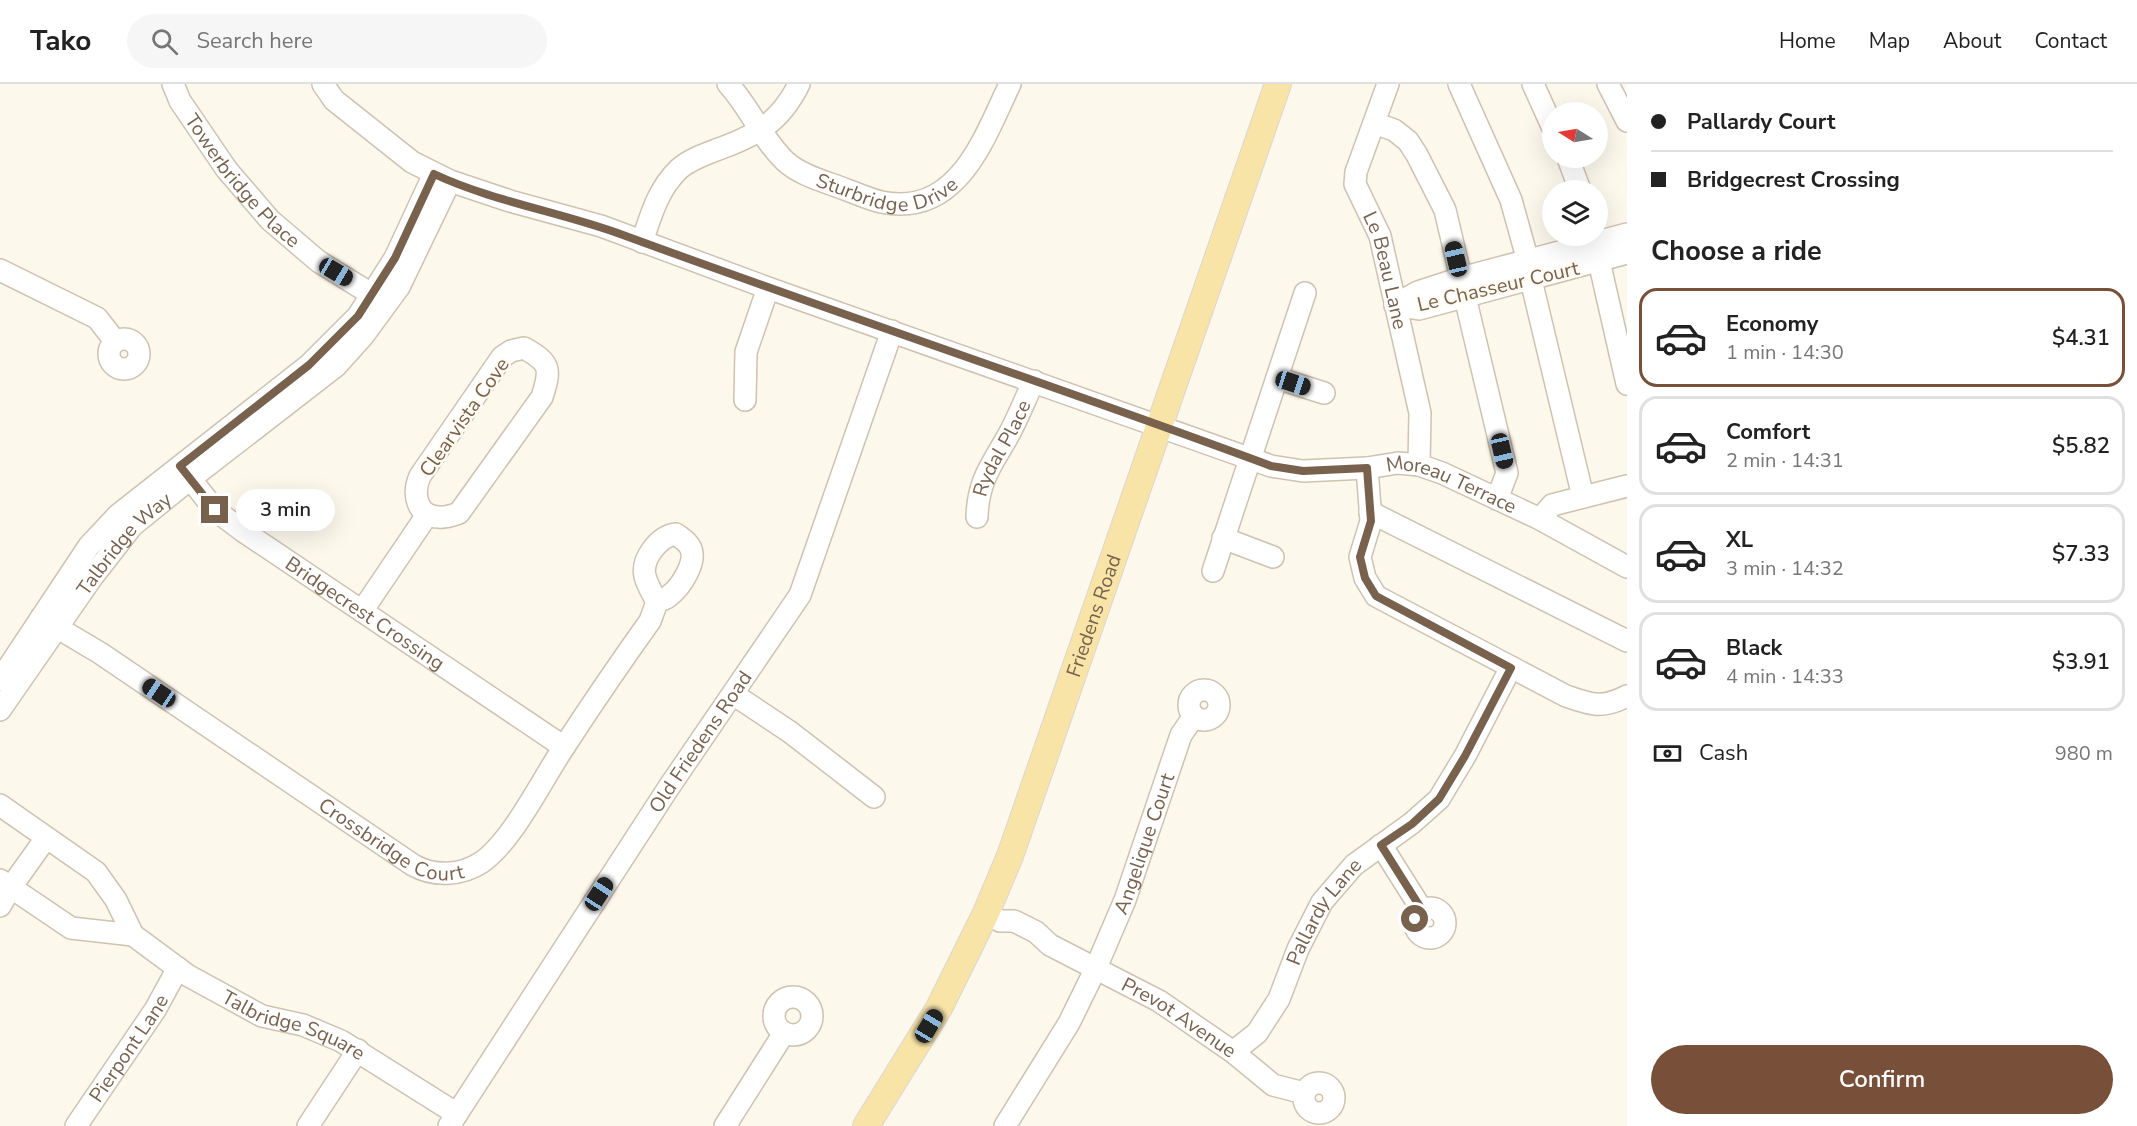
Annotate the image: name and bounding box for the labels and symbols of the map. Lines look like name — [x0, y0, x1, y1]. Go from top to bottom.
north arrow — [1542, 102, 1608, 168]
street label: Towerbridge Place — [178, 108, 306, 254]
street label: Sturbridge Drive — [811, 162, 959, 186]
text: Sturbridge Drive — [812, 167, 964, 218]
street label: Le Beau Lane — [1356, 207, 1414, 332]
car — [1443, 239, 1469, 279]
car — [316, 255, 356, 289]
street label: Le Chasseur Court — [1415, 255, 1583, 318]
street label: Clearvista Cove — [413, 352, 516, 482]
car — [1273, 369, 1313, 397]
street label: Rydal Place — [967, 396, 1038, 500]
car — [1489, 431, 1515, 471]
street label: Moreau Terrace — [1384, 449, 1521, 520]
street label: Talbridge Way — [70, 486, 178, 601]
callout: 3 min — [236, 489, 335, 531]
route end — [201, 496, 228, 523]
street label: Bridgecrest Crossing — [280, 550, 450, 677]
street label: Friedens Road — [1060, 551, 1128, 681]
street label: Old Friedens Road — [643, 666, 758, 818]
car — [139, 675, 179, 711]
street label: Angelique Court — [1107, 769, 1181, 919]
street label: Crossbridge Court — [313, 792, 468, 887]
street label: Pallardy Lane — [1280, 853, 1368, 969]
car — [582, 874, 616, 914]
route start — [1401, 905, 1428, 932]
street label: Prevot Avenue — [1117, 971, 1242, 1064]
street label: Talbridge Square — [217, 984, 370, 1067]
street label: Pierpont Lane — [83, 990, 175, 1108]
car — [912, 1006, 946, 1046]

